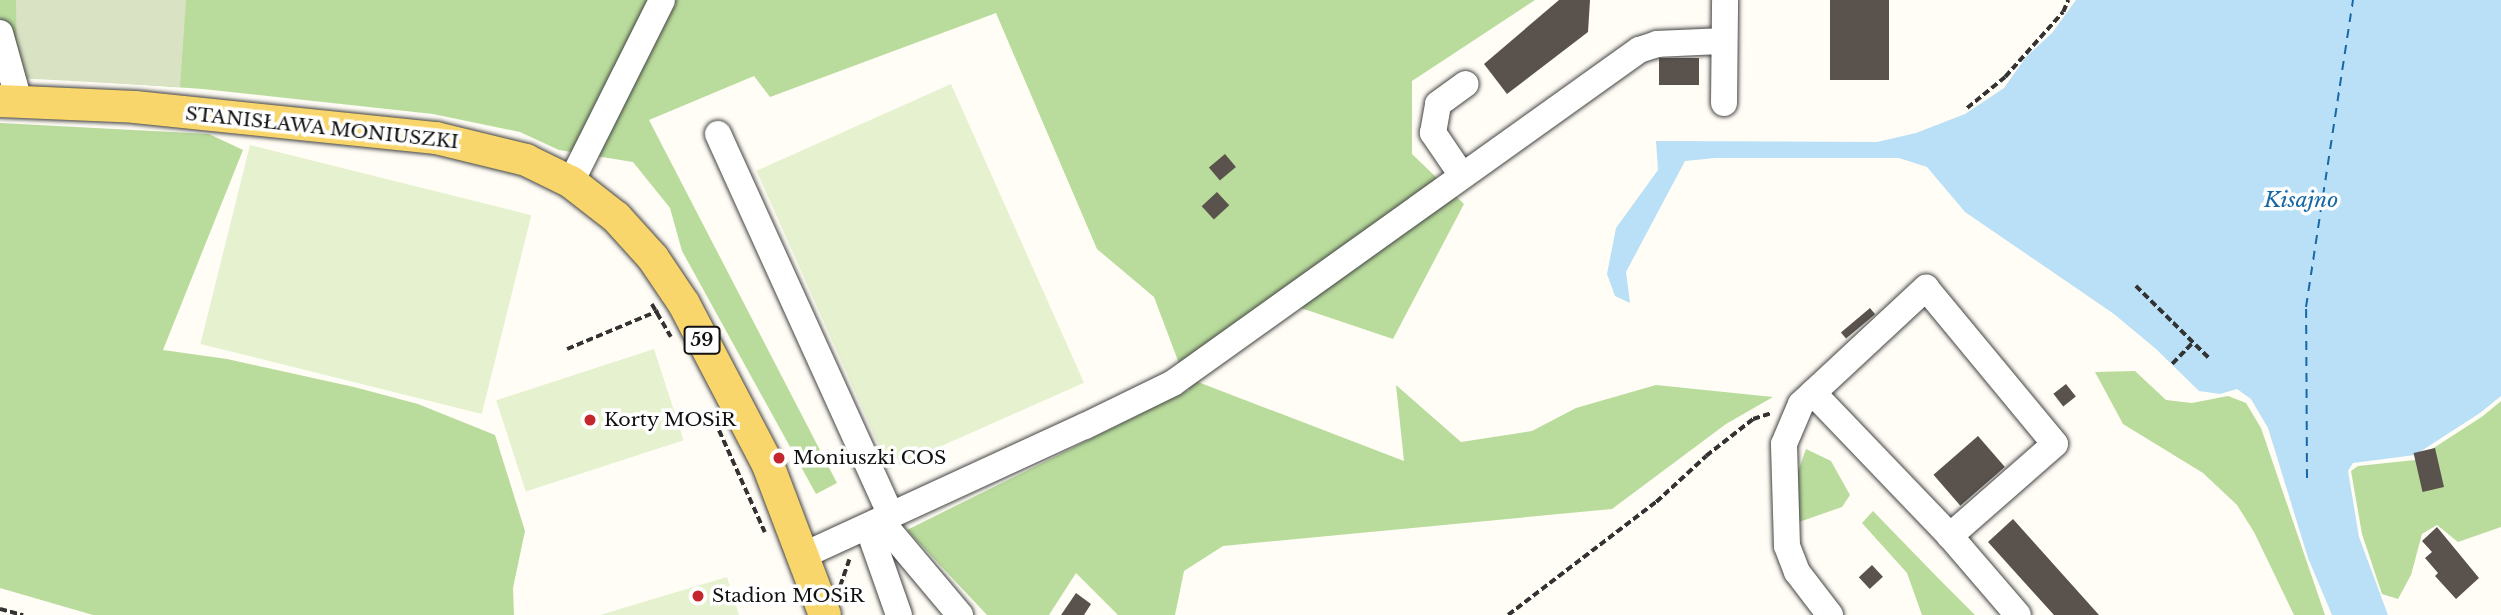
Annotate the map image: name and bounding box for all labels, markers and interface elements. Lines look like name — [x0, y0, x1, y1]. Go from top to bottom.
street label: STANISŁAWA MONIUSZKI — [184, 102, 460, 154]
water label: Kisajno — [2264, 187, 2338, 213]
road number: 59 — [683, 326, 721, 354]
place label: Korty MOSiR — [604, 409, 737, 431]
marker: Korty MOSiR — [582, 412, 598, 428]
place label: Moniuszki COS — [793, 447, 946, 469]
marker: Moniuszki COS — [771, 450, 787, 466]
place label: Stadion MOSiR — [712, 585, 864, 607]
marker: Stadion MOSiR — [690, 588, 706, 604]

